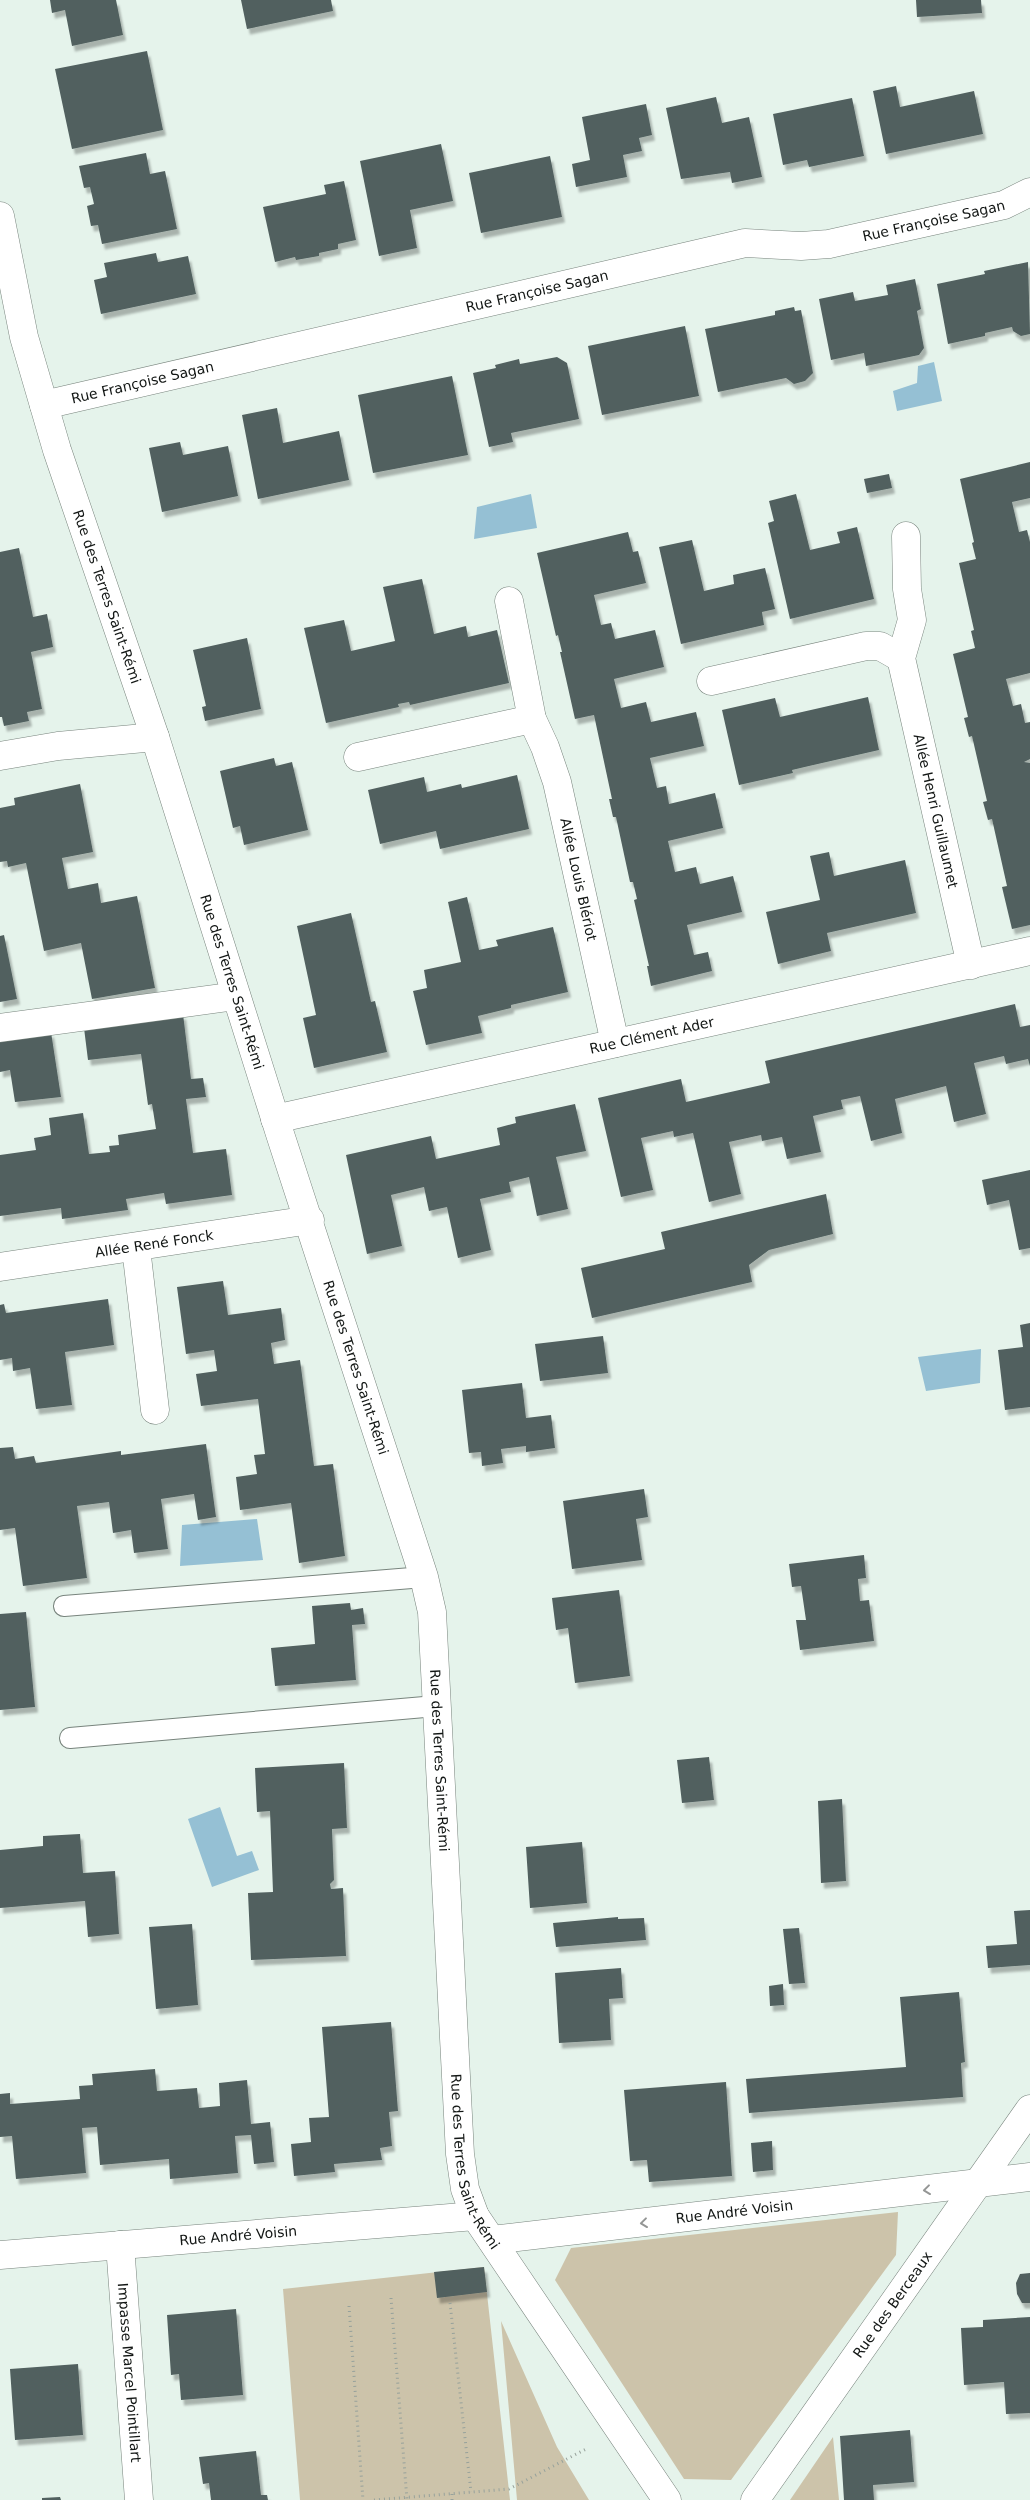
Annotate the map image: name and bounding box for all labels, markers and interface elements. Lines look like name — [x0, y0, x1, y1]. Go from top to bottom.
street label: Rue Françoise Sagan — [861, 197, 1007, 244]
street label: Rue Françoise Sagan — [464, 267, 610, 315]
street label: Rue Françoise Sagan — [70, 358, 215, 406]
street label: Rue des Terres Saint-Rémi — [70, 508, 144, 686]
street label: Allée Henri Guillaumet — [911, 732, 961, 890]
street label: Allée Louis Blériot — [557, 817, 600, 943]
street label: Rue des Terres Saint-Rémi — [197, 892, 267, 1071]
street label: Rue Clément Ader — [588, 1013, 716, 1057]
street label: Allée René Fonck — [94, 1227, 215, 1260]
street label: Rue des Terres Saint-Rémi — [320, 1278, 392, 1457]
street label: Rue des Terres Saint-Rémi — [427, 1669, 452, 1852]
street label: Rue des Terres Saint-Rémi — [448, 2073, 503, 2252]
one-way arrow — [923, 2184, 931, 2195]
street label: Rue André Voisin — [675, 2197, 794, 2226]
one-way arrow — [640, 2217, 648, 2228]
street label: Rue André Voisin — [179, 2223, 298, 2248]
street label: Rue des Berceaux — [850, 2248, 935, 2361]
street label: Impasse Marcel Pointillart — [115, 2282, 144, 2464]

